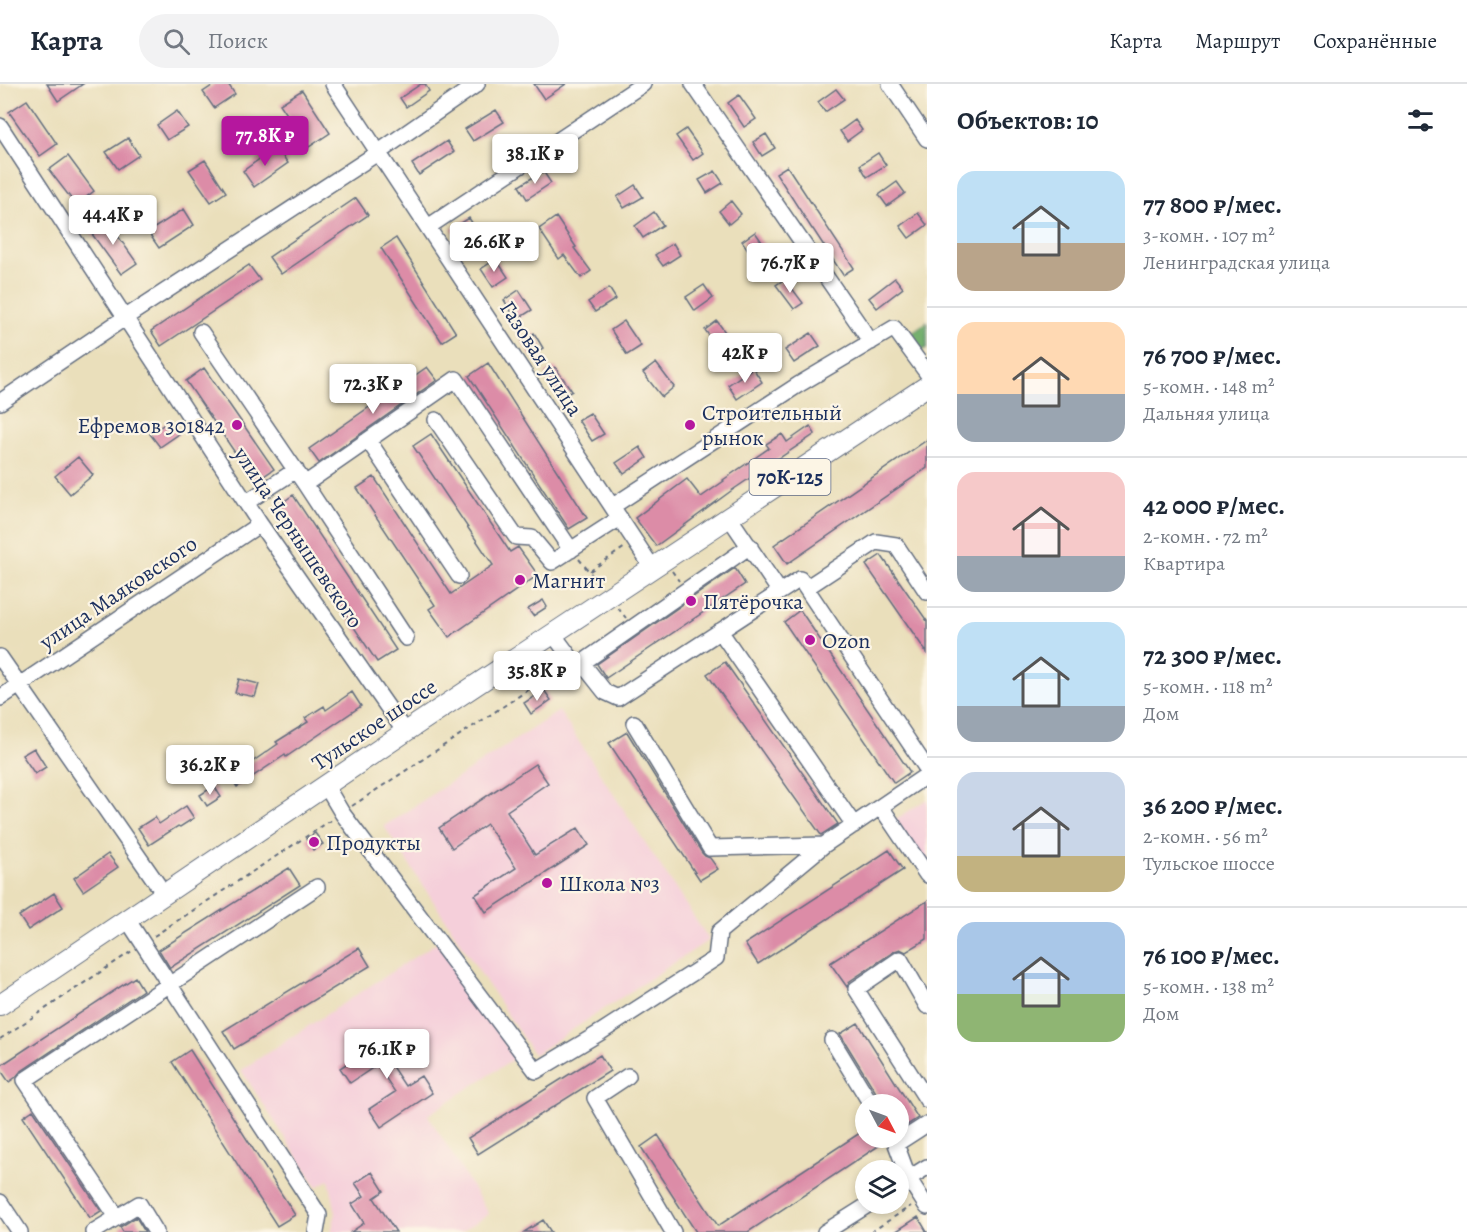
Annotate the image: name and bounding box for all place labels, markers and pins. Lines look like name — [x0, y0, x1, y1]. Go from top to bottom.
pin: 77.8K ₽ — [210, 116, 320, 167]
pin: 38.1K ₽ — [480, 134, 590, 185]
pin: 44.4K ₽ — [58, 195, 168, 246]
pin: 26.6K ₽ — [439, 222, 549, 273]
pin: 76.7K ₽ — [735, 243, 845, 294]
pin: 42K ₽ — [703, 333, 787, 384]
pin: 72.3K ₽ — [318, 364, 428, 415]
place label: Строительный рынок — [702, 398, 842, 453]
place label: Ефремов 301842 — [77, 411, 225, 441]
marker: Ефремов 301842 — [230, 418, 244, 432]
marker: Строительный рынок — [683, 418, 697, 432]
place label: Магнит — [532, 566, 605, 596]
marker: Магнит — [513, 573, 527, 587]
place label: Пятёрочка — [703, 587, 804, 617]
marker: Пятёрочка — [684, 594, 698, 608]
place label: Ozon — [822, 626, 870, 656]
marker: Ozon — [803, 633, 817, 647]
pin: 35.8K ₽ — [482, 651, 592, 702]
pin: 36.2K ₽ — [155, 745, 265, 796]
place label: Продукты — [326, 828, 421, 858]
marker: Продукты — [307, 835, 321, 849]
place label: Школа №3 — [559, 869, 660, 899]
marker: Школа №3 — [540, 876, 554, 890]
pin: 76.1K ₽ — [332, 1029, 442, 1080]

